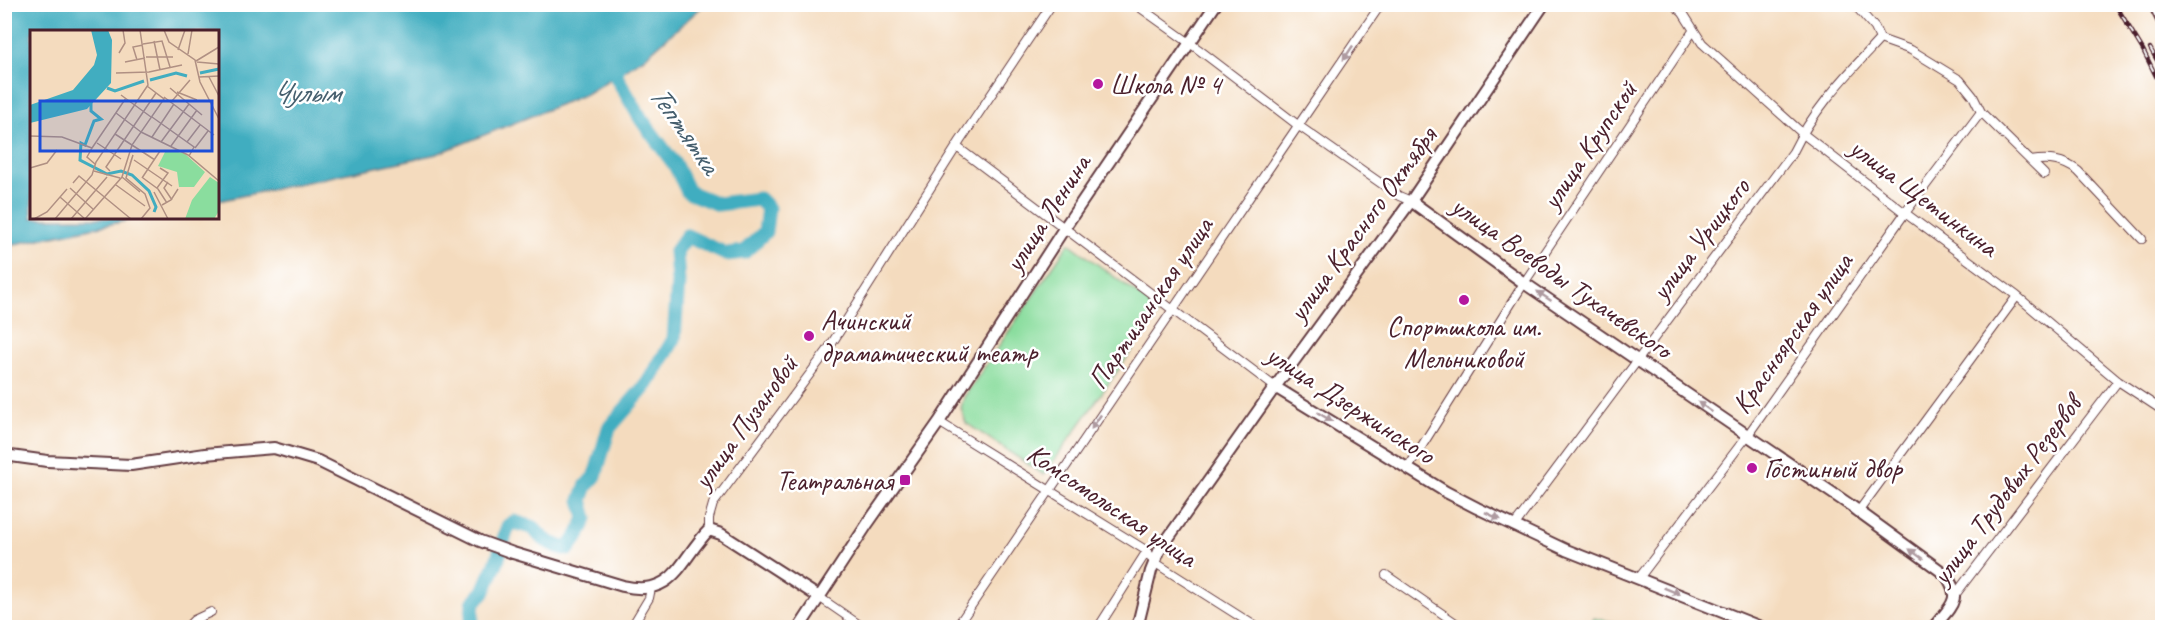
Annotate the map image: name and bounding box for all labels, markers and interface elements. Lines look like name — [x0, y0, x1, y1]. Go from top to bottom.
inset map — [30, 30, 219, 219]
one-way arrow — [1342, 44, 1354, 60]
place label: Школа № 4 — [1110, 67, 1223, 102]
water label: Чулым — [272, 73, 344, 111]
street label: улица Крупской — [1532, 73, 1645, 217]
water label: Тептятка — [641, 77, 731, 184]
marker: Школа № 4 — [1091, 77, 1105, 91]
street label: улица Красного Октября — [1279, 118, 1445, 329]
street label: улица Щетинкина — [1841, 129, 2007, 265]
street label: улица Ленина — [995, 146, 1099, 280]
street label: улица Урицкого — [1642, 169, 1759, 309]
street label: улица Воеводы Тухачевского — [1443, 187, 1682, 368]
street label: Партизанская улица — [1080, 209, 1221, 396]
street label: Красноярская улица — [1724, 244, 1861, 420]
one-way arrow — [1536, 291, 1552, 302]
marker: Спортшкола им. Мельниковой — [1457, 293, 1471, 307]
place label: Ачинский драматический театр — [821, 303, 1039, 370]
place label: Спортшкола им. Мельниковой — [1387, 309, 1542, 376]
marker: Ачинский драматический театр — [802, 329, 816, 343]
street label: улица Дзержинского — [1258, 335, 1444, 473]
street label: улица Пузановой — [684, 347, 806, 497]
street label: улица Трудовых Резервов — [1922, 385, 2092, 593]
one-way arrow — [1697, 401, 1713, 413]
one-way arrow — [1317, 412, 1333, 423]
one-way arrow — [1091, 414, 1102, 430]
street label: Комсомольская улица — [1020, 435, 1205, 576]
place label: Гостиный двор — [1764, 451, 1904, 486]
marker: Гостиный двор — [1745, 461, 1759, 475]
place label: Театральная — [776, 463, 895, 498]
marker: Театральная — [898, 473, 912, 487]
one-way arrow — [1484, 511, 1501, 520]
one-way arrow — [1909, 548, 1925, 560]
one-way arrow — [1664, 586, 1682, 596]

